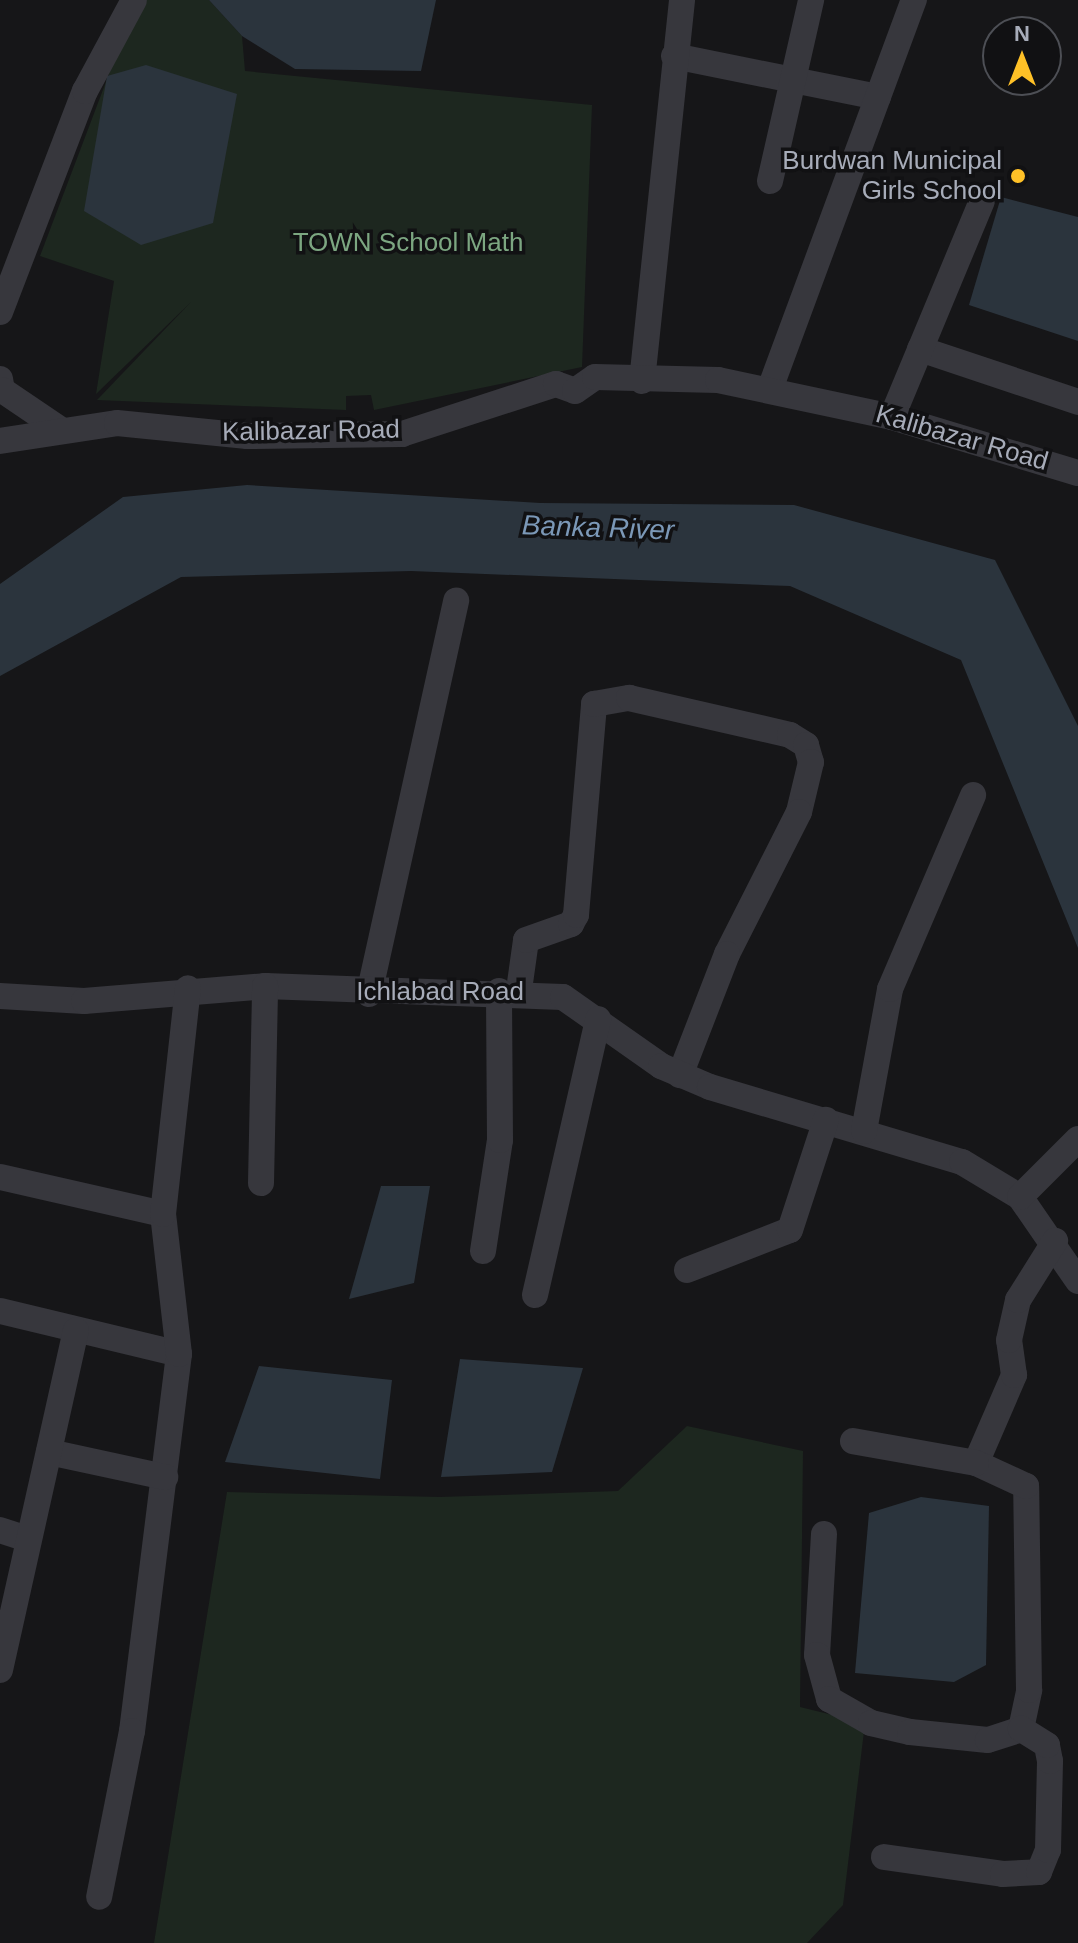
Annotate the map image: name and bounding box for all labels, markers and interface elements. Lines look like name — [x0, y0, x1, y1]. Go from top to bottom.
north arrow — [982, 16, 1062, 96]
text: N — [1014, 21, 1030, 46]
place label: Burdwan Municipal Girls School — [782, 145, 1002, 206]
marker: Burdwan Municipal Girls School — [1009, 167, 1027, 185]
park label: TOWN School Math — [293, 227, 523, 259]
street label: Kalibazar Road — [872, 399, 1052, 477]
street label: Kalibazar Road — [222, 414, 400, 448]
water label: Banka River — [521, 509, 675, 547]
street label: Ichlabad Road — [356, 976, 524, 1008]

